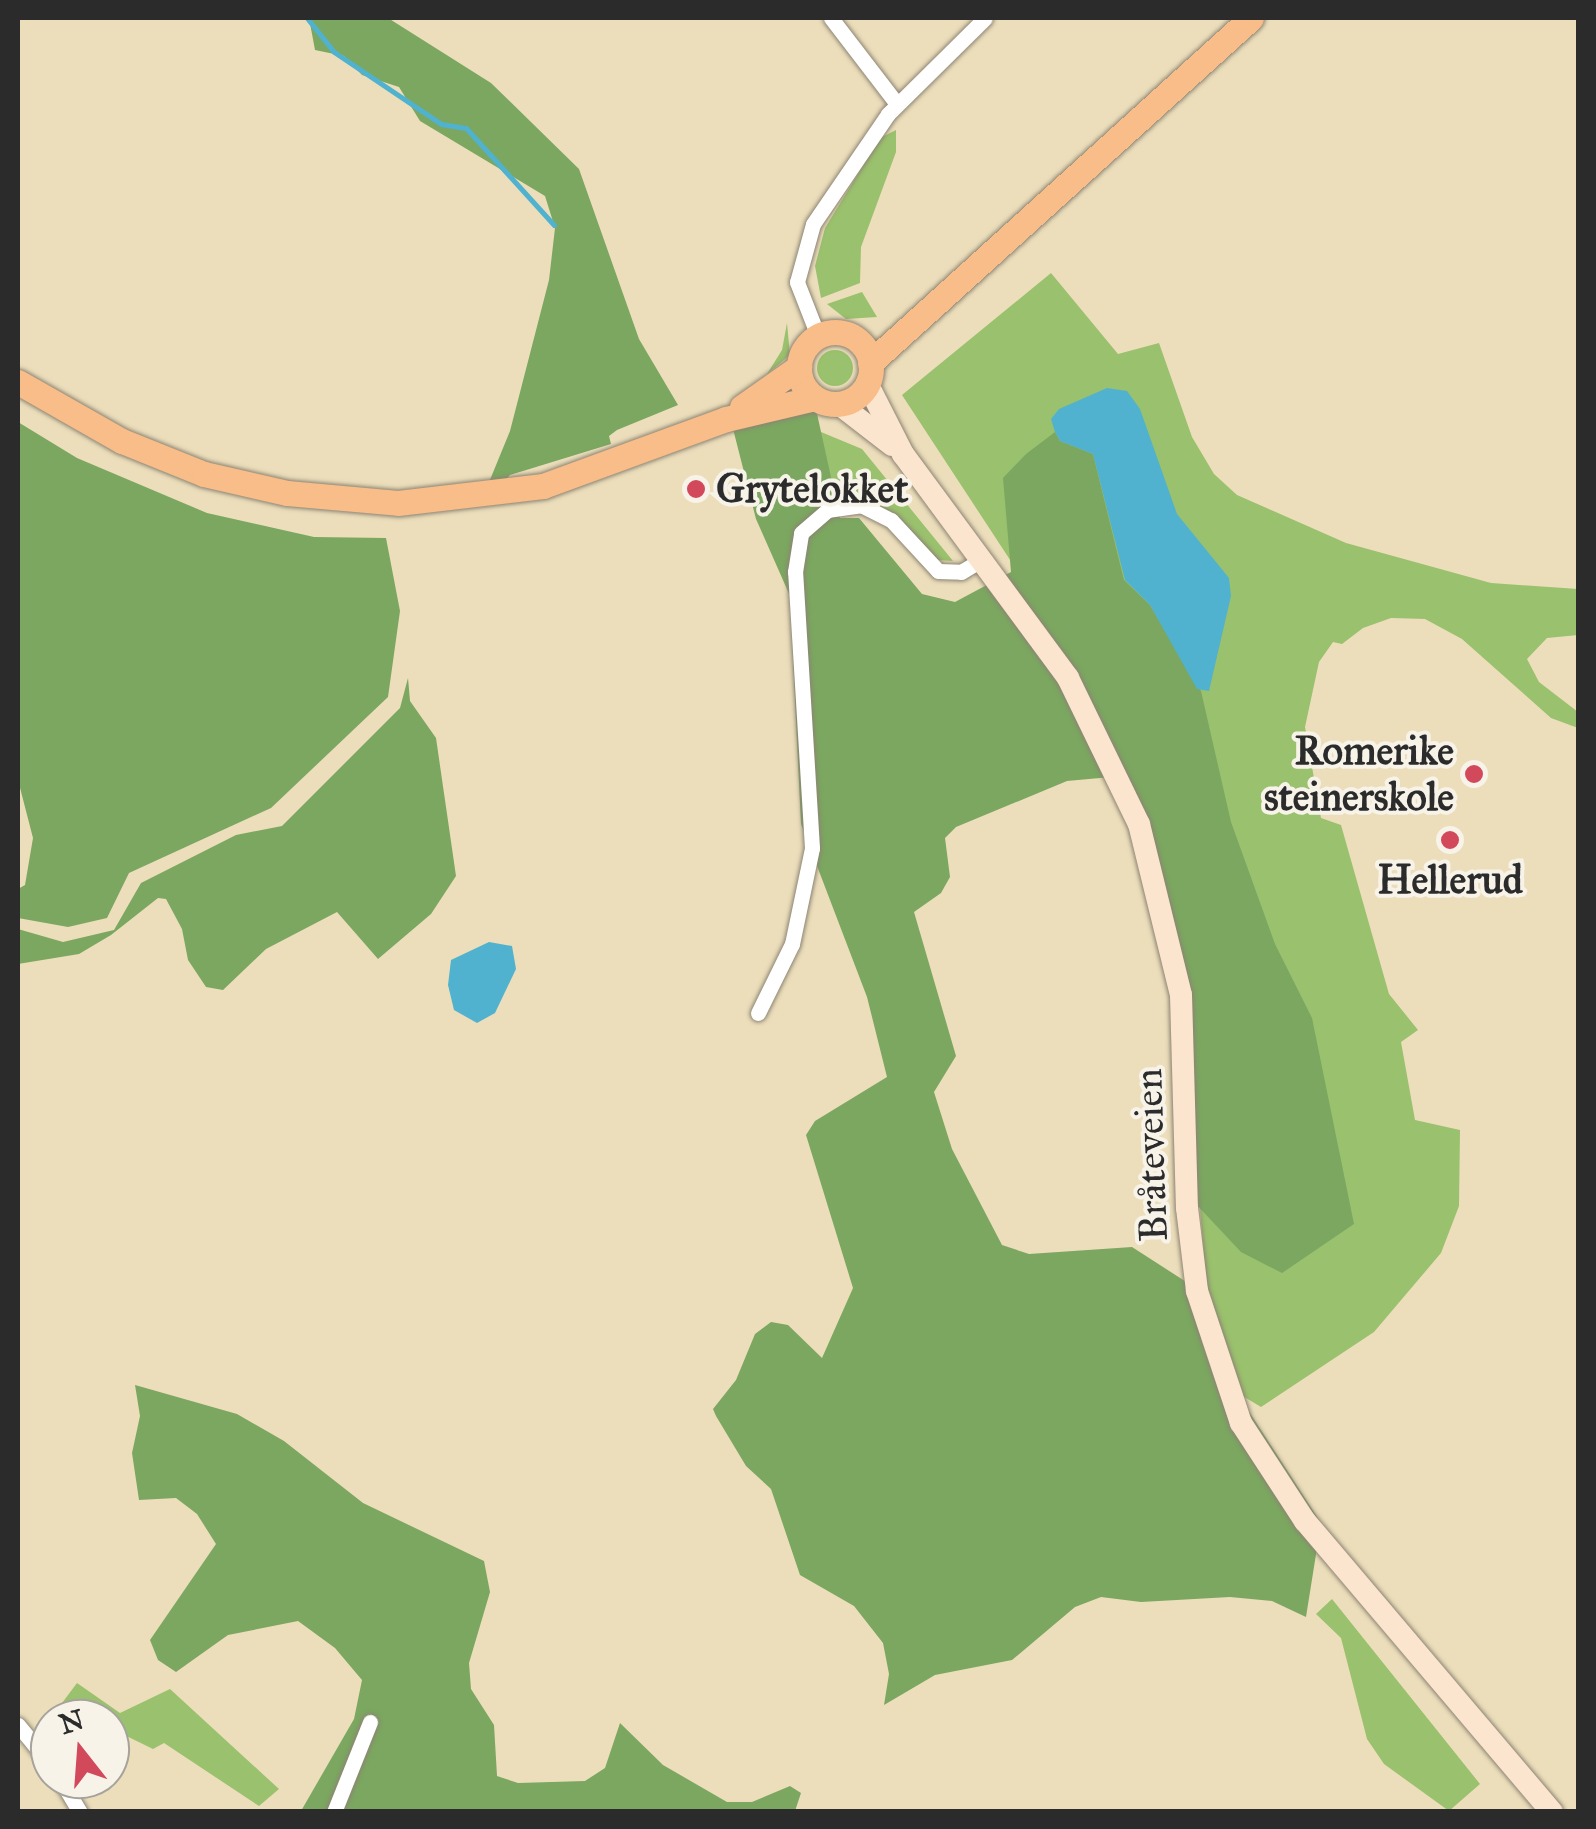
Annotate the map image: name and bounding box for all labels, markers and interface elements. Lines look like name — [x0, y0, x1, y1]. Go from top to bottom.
place label: Grytelokket — [716, 465, 908, 513]
marker: Grytelokket — [685, 478, 707, 500]
place label: Romerike steinerskole — [1264, 727, 1454, 821]
marker: Romerike steinerskole — [1463, 763, 1485, 785]
marker: Hellerud — [1439, 829, 1461, 851]
place label: Hellerud — [1377, 856, 1523, 904]
street label: Bråteveien — [1124, 1068, 1178, 1242]
north arrow — [30, 1699, 130, 1799]
text: N — [55, 1702, 88, 1742]

